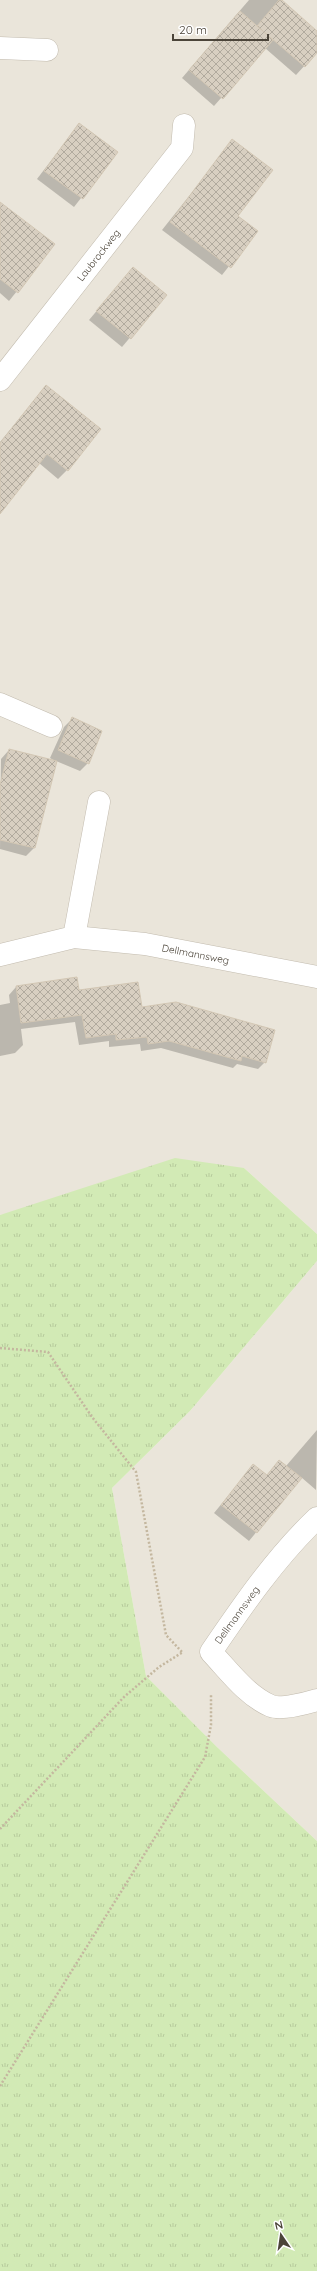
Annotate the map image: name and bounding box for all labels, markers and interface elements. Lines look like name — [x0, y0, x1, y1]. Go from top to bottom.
scale bar — [173, 16, 268, 42]
text: 20 m — [179, 22, 207, 37]
street label: Laubrockweg — [74, 226, 123, 284]
street label: Dellmannsweg — [161, 941, 230, 967]
street label: Dellmannsweg — [212, 1584, 262, 1646]
north arrow — [261, 2215, 301, 2255]
text: N — [273, 2218, 284, 2233]

